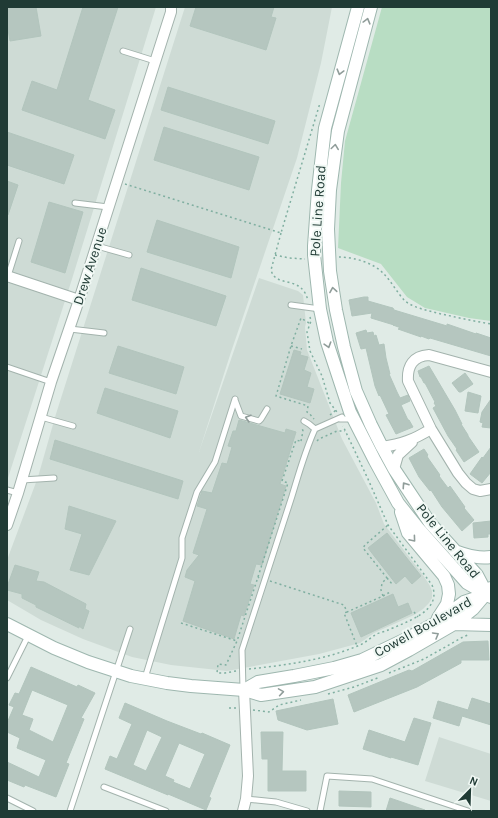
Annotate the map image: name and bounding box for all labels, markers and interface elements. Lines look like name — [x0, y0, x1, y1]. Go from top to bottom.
one-way arrow — [362, 18, 371, 25]
one-way arrow — [337, 69, 345, 75]
one-way arrow — [330, 144, 339, 150]
street label: Pole Line Road — [306, 165, 330, 257]
street label: Drew Avenue — [69, 225, 111, 307]
one-way arrow — [329, 287, 338, 293]
one-way arrow — [323, 342, 332, 349]
one-way arrow — [245, 414, 252, 423]
one-way arrow — [402, 482, 410, 489]
street label: Pole Line Road — [413, 500, 483, 582]
one-way arrow — [409, 534, 416, 541]
street label: Cowell Boulevard — [371, 593, 475, 661]
one-way arrow — [432, 632, 439, 639]
one-way arrow — [278, 688, 285, 697]
north arrow — [450, 770, 490, 810]
text: N — [468, 774, 480, 789]

